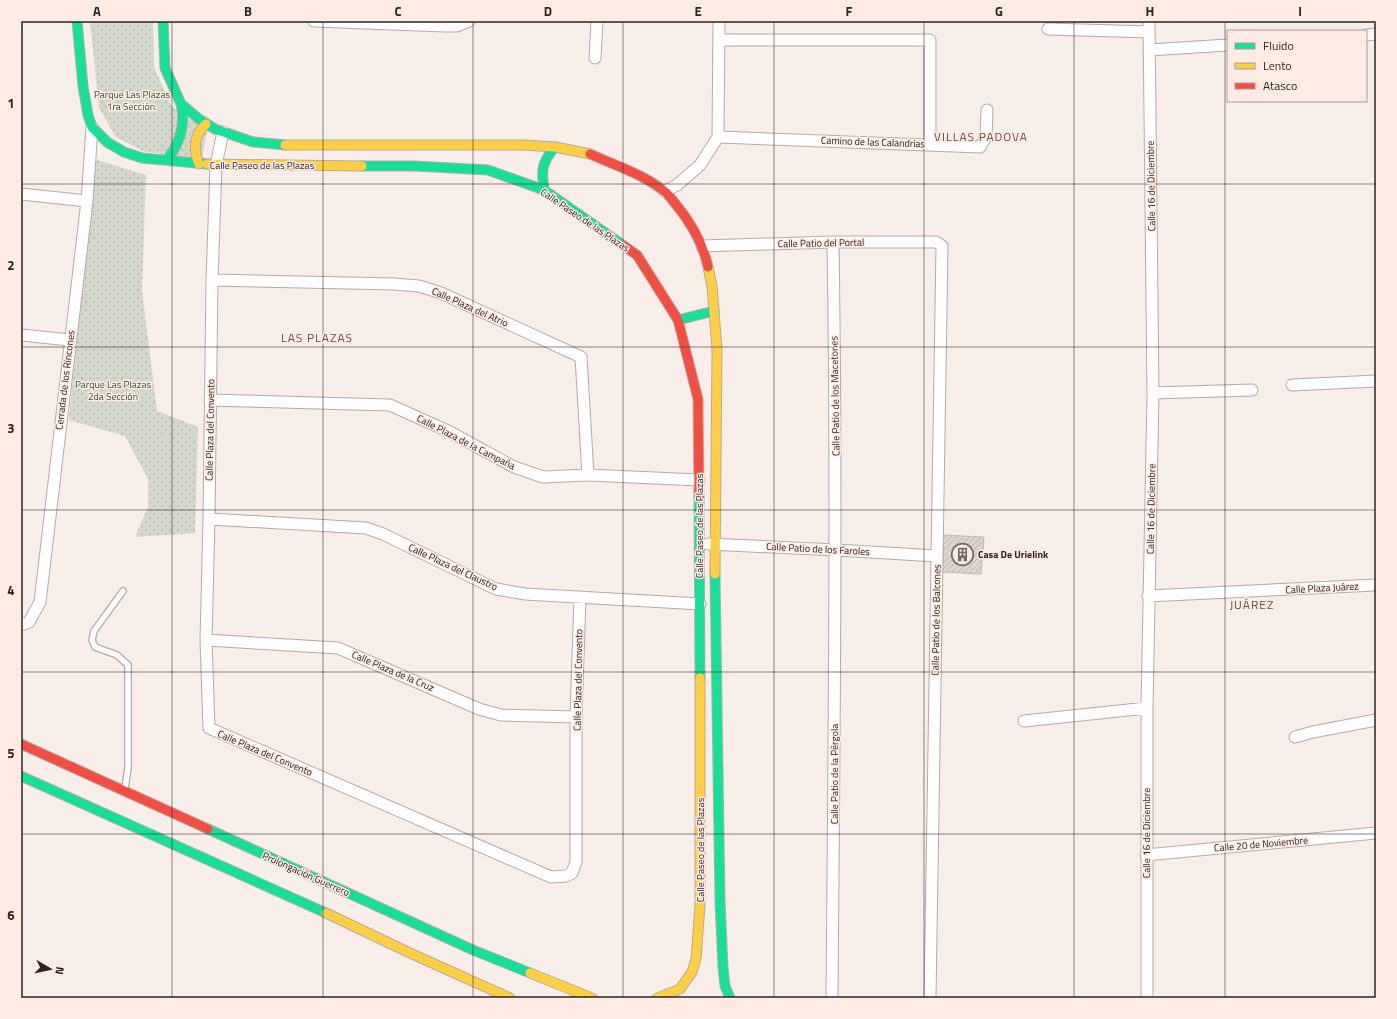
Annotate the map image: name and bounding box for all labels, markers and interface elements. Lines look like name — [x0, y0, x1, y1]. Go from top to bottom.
text: A — [93, 1, 101, 21]
text: B — [244, 1, 252, 21]
text: C — [394, 1, 402, 21]
text: D — [544, 1, 552, 21]
text: E — [694, 1, 702, 21]
text: F — [846, 1, 853, 21]
text: G — [995, 1, 1003, 21]
text: H — [1146, 1, 1154, 21]
text: I — [1298, 1, 1302, 21]
legend — [1227, 30, 1367, 102]
text: Fluido — [1263, 36, 1294, 55]
text: Lento — [1263, 56, 1292, 75]
text: Atasco — [1263, 76, 1297, 95]
park label: Parque Las Plazas 1ra Sección. — [94, 87, 170, 114]
text: 1 — [7, 93, 15, 113]
district label: VILLAS PADOVA — [934, 127, 1028, 146]
street label: Camino de las Calandrias — [821, 133, 926, 151]
street label: Calle 16 de Diciembre — [1143, 141, 1159, 231]
street label: Calle Paseo de las Plazas — [210, 158, 315, 173]
street label: Calle Paseo de las Plazas — [537, 185, 633, 256]
street label: Calle Patio del Portal — [778, 235, 864, 251]
text: 2 — [7, 255, 15, 275]
street label: Calle Plaza del Atrio — [429, 283, 511, 331]
district label: LAS PLAZAS — [281, 328, 353, 347]
street label: Cerrada de los Rincones — [51, 329, 79, 431]
street label: Calle Patio de los Macetones — [826, 336, 844, 456]
park label: Parque Las Plazas 2da Sección — [75, 377, 151, 404]
street label: Calle Plaza del Convento — [202, 379, 218, 481]
street label: Calle Plaza de la Campaña — [414, 411, 518, 473]
text: 3 — [7, 418, 15, 438]
street label: Calle 16 de Diciembre — [1143, 464, 1159, 554]
street label: Calle Paseo de las Plazas — [692, 473, 707, 578]
street label: Calle Patio de los Faroles — [766, 539, 871, 559]
street label: Calle Plaza del Claustro — [406, 540, 500, 594]
building icon: Casa De Urielink — [950, 541, 976, 567]
place label: Casa De Urielink — [978, 547, 1049, 562]
street label: Calle Patio de los Balcones — [928, 564, 944, 676]
street label: Calle Plaza Juárez — [1285, 579, 1360, 597]
text: 4 — [7, 580, 15, 600]
district label: JUÁREZ — [1230, 595, 1274, 614]
street label: Calle Plaza del Convento — [570, 629, 586, 731]
street label: Calle Plaza de la Cruz — [350, 647, 437, 695]
street label: Calle Patio de la Pérgola — [827, 724, 842, 824]
street label: Calle Plaza del Convento — [215, 726, 315, 780]
text: 5 — [7, 743, 15, 763]
street label: Calle 16 de Diciembre — [1139, 788, 1154, 878]
street label: Calle Paseo de las Plazas — [693, 797, 708, 902]
street label: Calle 20 de Noviembre — [1213, 832, 1309, 856]
street label: Prolongación Guerrero — [260, 848, 352, 900]
text: 6 — [7, 905, 15, 925]
north arrow — [30, 949, 70, 989]
text: N — [51, 966, 68, 976]

